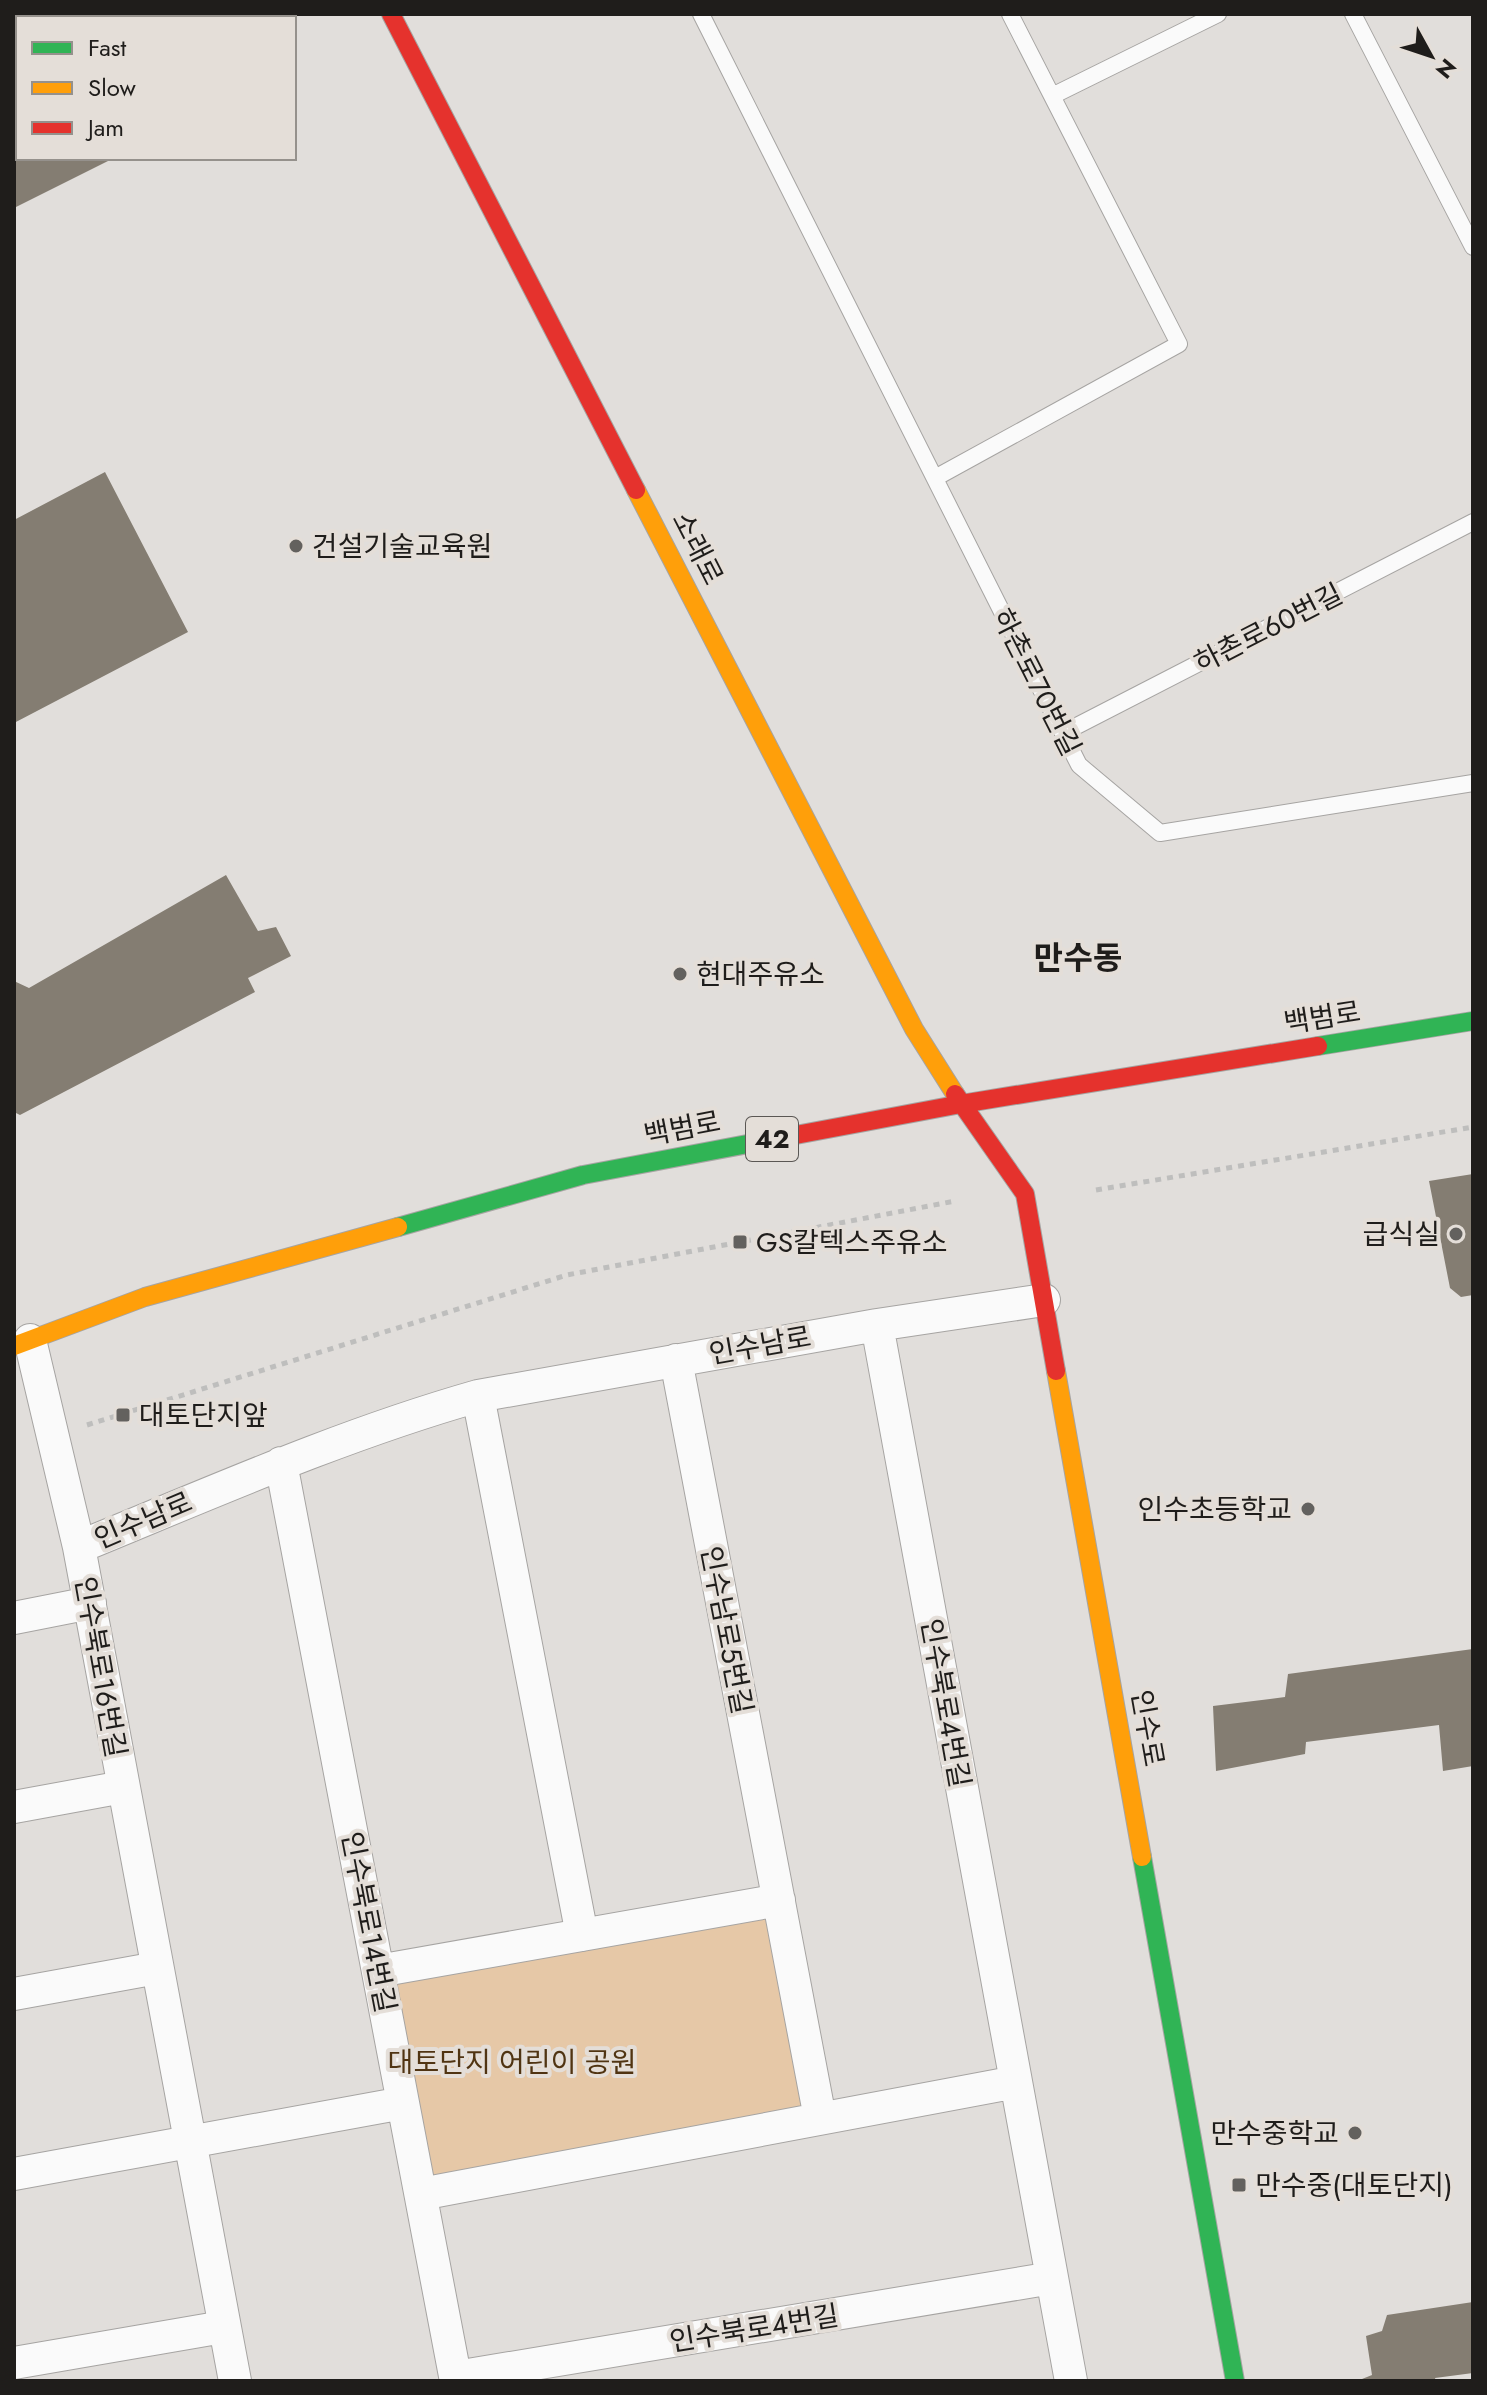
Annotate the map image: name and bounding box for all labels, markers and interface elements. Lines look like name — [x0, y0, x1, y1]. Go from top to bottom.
legend — [16, 16, 296, 160]
north arrow — [1391, 16, 1471, 96]
text: Fast — [88, 30, 126, 65]
text: N — [1428, 52, 1464, 86]
text: Slow — [88, 70, 136, 105]
text: Jam — [85, 110, 124, 145]
street label: 소래로 — [662, 504, 733, 592]
place label: 건설기술교육원 — [312, 526, 492, 567]
marker: 건설기술교육원 — [287, 537, 305, 555]
street label: 하촌로60번길 — [1187, 573, 1350, 683]
street label: 하촌로70번길 — [982, 602, 1091, 763]
district label: 만수동 — [1034, 935, 1122, 981]
place label: 현대주유소 — [696, 954, 825, 995]
marker: 현대주유소 — [671, 965, 689, 983]
street label: 백범로 — [1281, 991, 1363, 1044]
street label: 백범로 — [640, 1101, 724, 1156]
road number: 42 — [746, 1117, 798, 1161]
place label: 급식실 — [1363, 1214, 1440, 1255]
place label: GS칼텍스주유소 — [756, 1222, 948, 1263]
marker: 급식실 — [1447, 1225, 1465, 1243]
marker: GS칼텍스주유소 — [731, 1233, 749, 1251]
street label: 인수남로 — [706, 1316, 814, 1375]
place label: 대토단지앞 — [139, 1395, 268, 1436]
marker: 대토단지앞 — [114, 1406, 132, 1424]
street label: 인수남로 — [88, 1481, 199, 1559]
place label: 인수초등학교 — [1137, 1489, 1292, 1530]
marker: 인수초등학교 — [1299, 1500, 1317, 1518]
street label: 인수남로5번길 — [690, 1543, 763, 1718]
street label: 인수북로16번길 — [64, 1573, 137, 1761]
street label: 인수북로4번길 — [910, 1615, 981, 1791]
street label: 인수로 — [1121, 1686, 1174, 1770]
street label: 인수북로14번길 — [331, 1828, 406, 2016]
park label: 대토단지 어린이 공원 — [388, 2042, 636, 2083]
place label: 만수중학교 — [1210, 2113, 1339, 2154]
marker: 만수중학교 — [1346, 2124, 1364, 2142]
place label: 만수중(대토단지) — [1255, 2165, 1453, 2206]
marker: 만수중(대토단지) — [1230, 2176, 1248, 2194]
street label: 인수북로4번길 — [666, 2295, 842, 2362]

